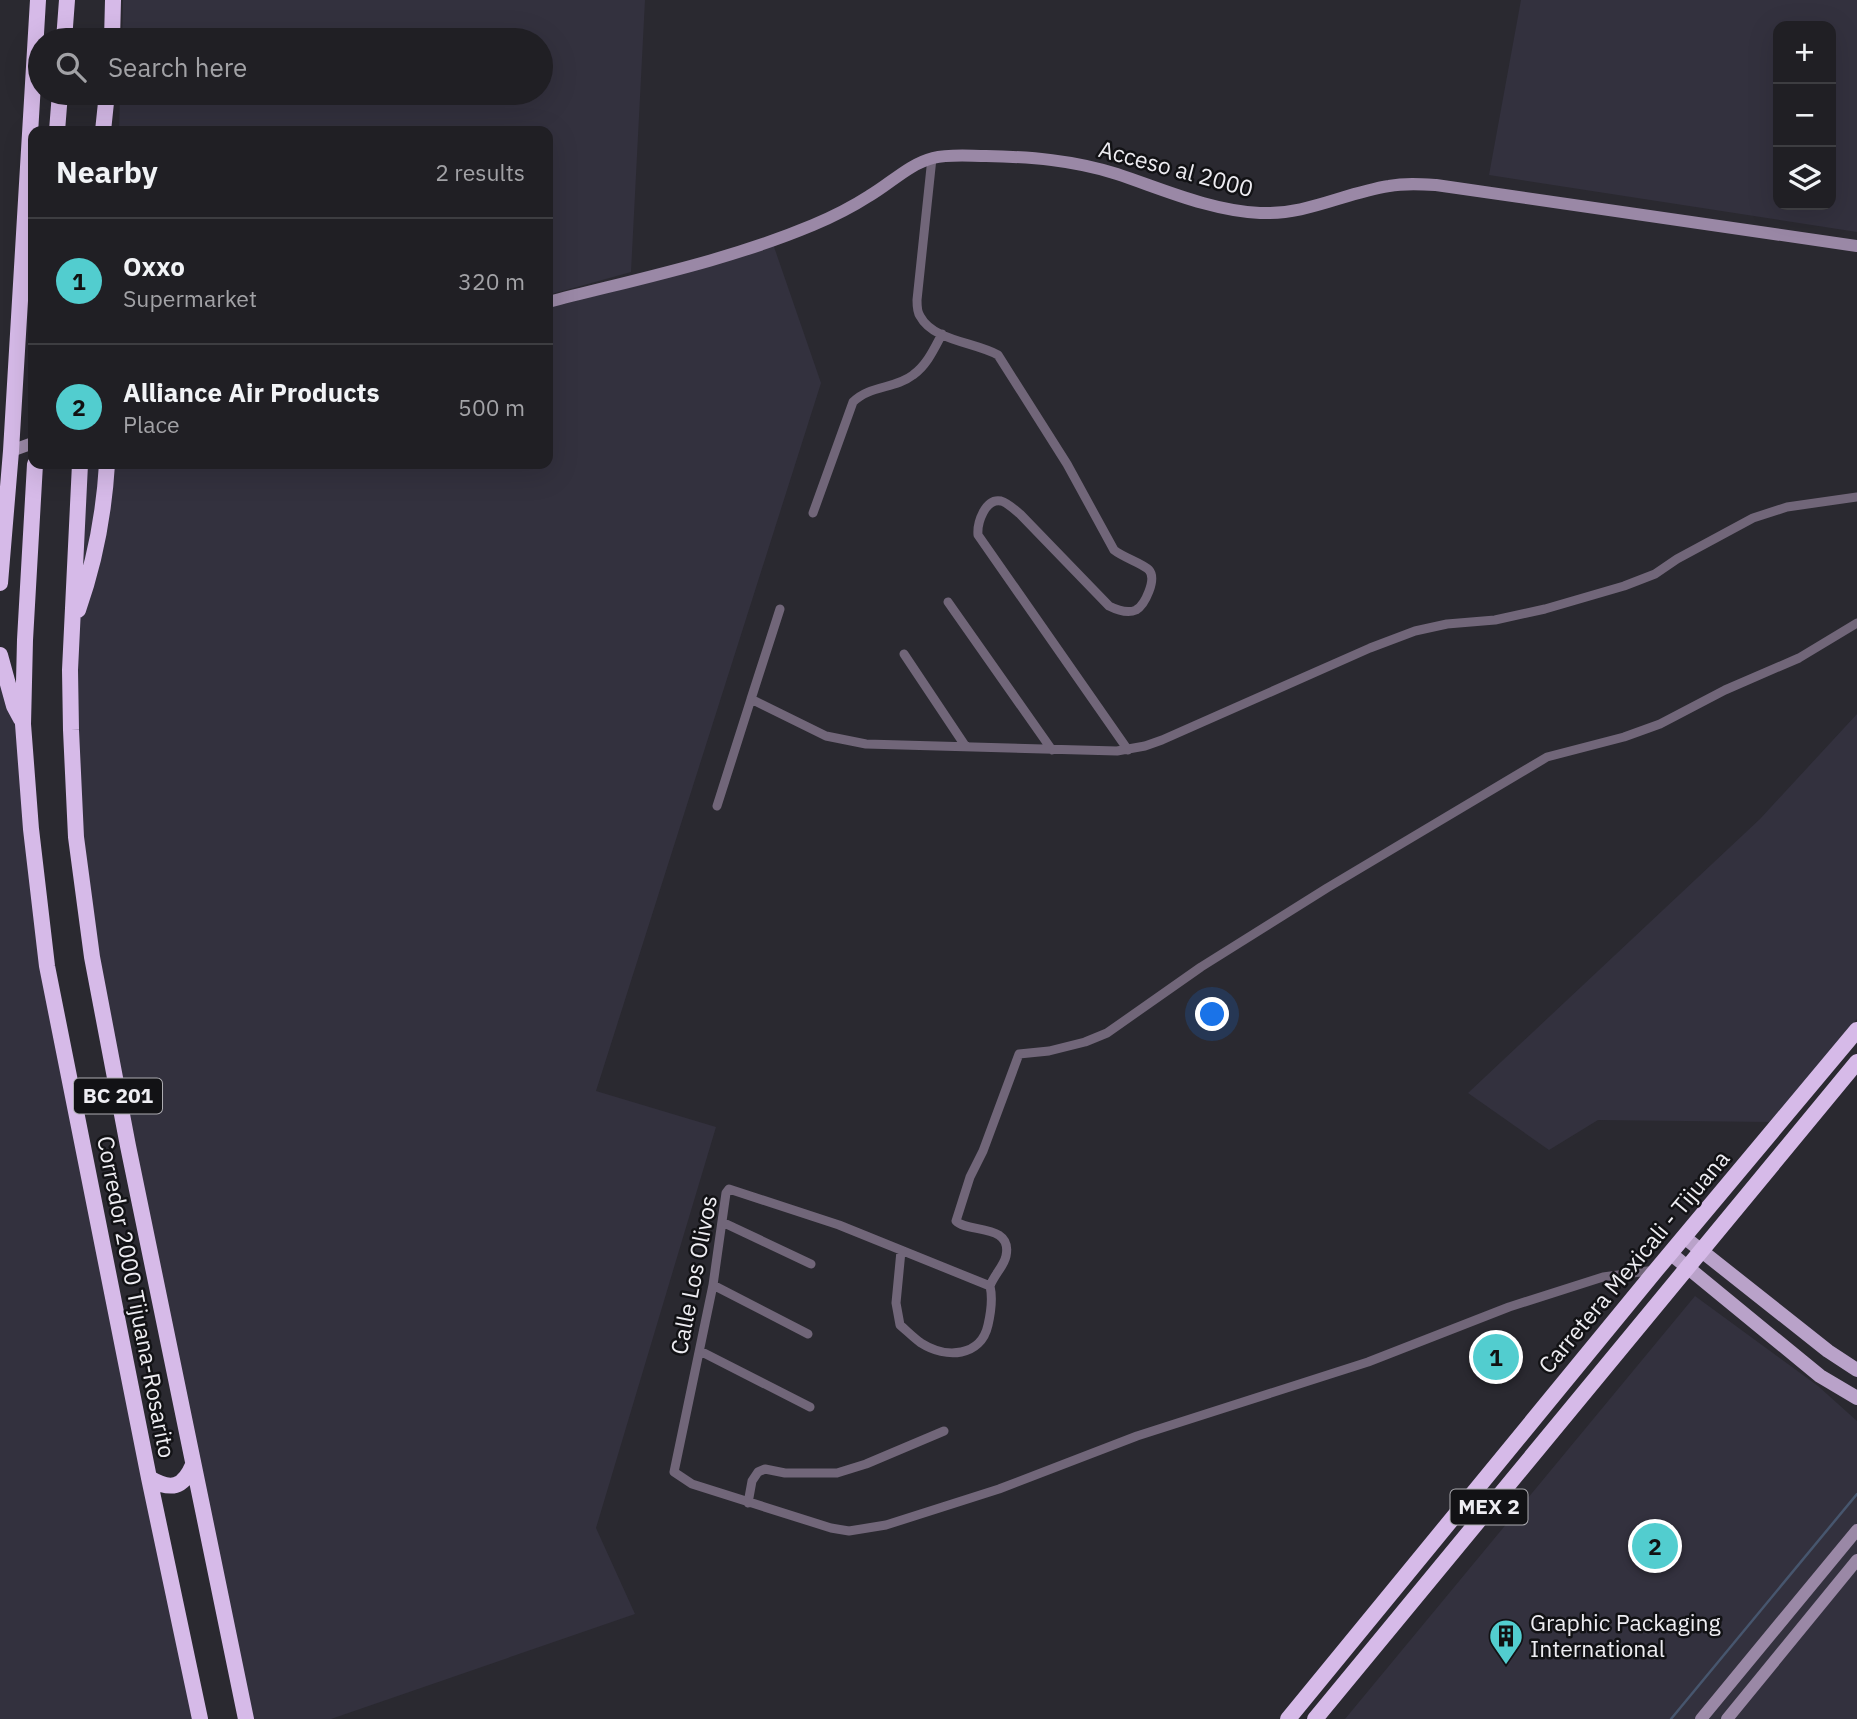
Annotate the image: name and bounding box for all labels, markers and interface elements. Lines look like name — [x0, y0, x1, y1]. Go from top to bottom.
map controls — [1773, 21, 1836, 210]
button: + — [1773, 21, 1836, 84]
search box — [28, 28, 553, 105]
icon: search — [52, 48, 90, 86]
text: Search here — [108, 50, 247, 84]
button: − — [1773, 84, 1836, 147]
street label: Acceso al 2000 — [1096, 133, 1257, 203]
button: layers — [1773, 147, 1836, 210]
text: Nearby — [56, 152, 158, 191]
text: 2 results — [435, 157, 525, 187]
text: Oxxo — [123, 249, 185, 283]
text: 1 — [72, 266, 86, 296]
text: 320 m — [458, 266, 525, 296]
text: Supermarket — [123, 283, 257, 313]
text: Alliance Air Products — [123, 375, 380, 409]
text: 2 — [72, 392, 86, 422]
text: 500 m — [458, 392, 525, 422]
text: Place — [123, 409, 180, 439]
your location — [1195, 997, 1229, 1031]
road number: BC 201 — [74, 1078, 162, 1114]
street label: Corredor 2000 Tijuana-Rosarito — [91, 1133, 183, 1460]
street label: Carretera Mexicali - Tijuana — [1531, 1144, 1735, 1379]
street label: Calle Los Olivos — [663, 1193, 723, 1357]
pin: 1 — [1473, 1331, 1519, 1383]
road number: MEX 2 — [1450, 1490, 1528, 1524]
pin: 2 — [1632, 1520, 1678, 1572]
place label: Graphic Packaging International — [1530, 1607, 1721, 1663]
building icon: Graphic Packaging International — [1487, 1617, 1525, 1666]

